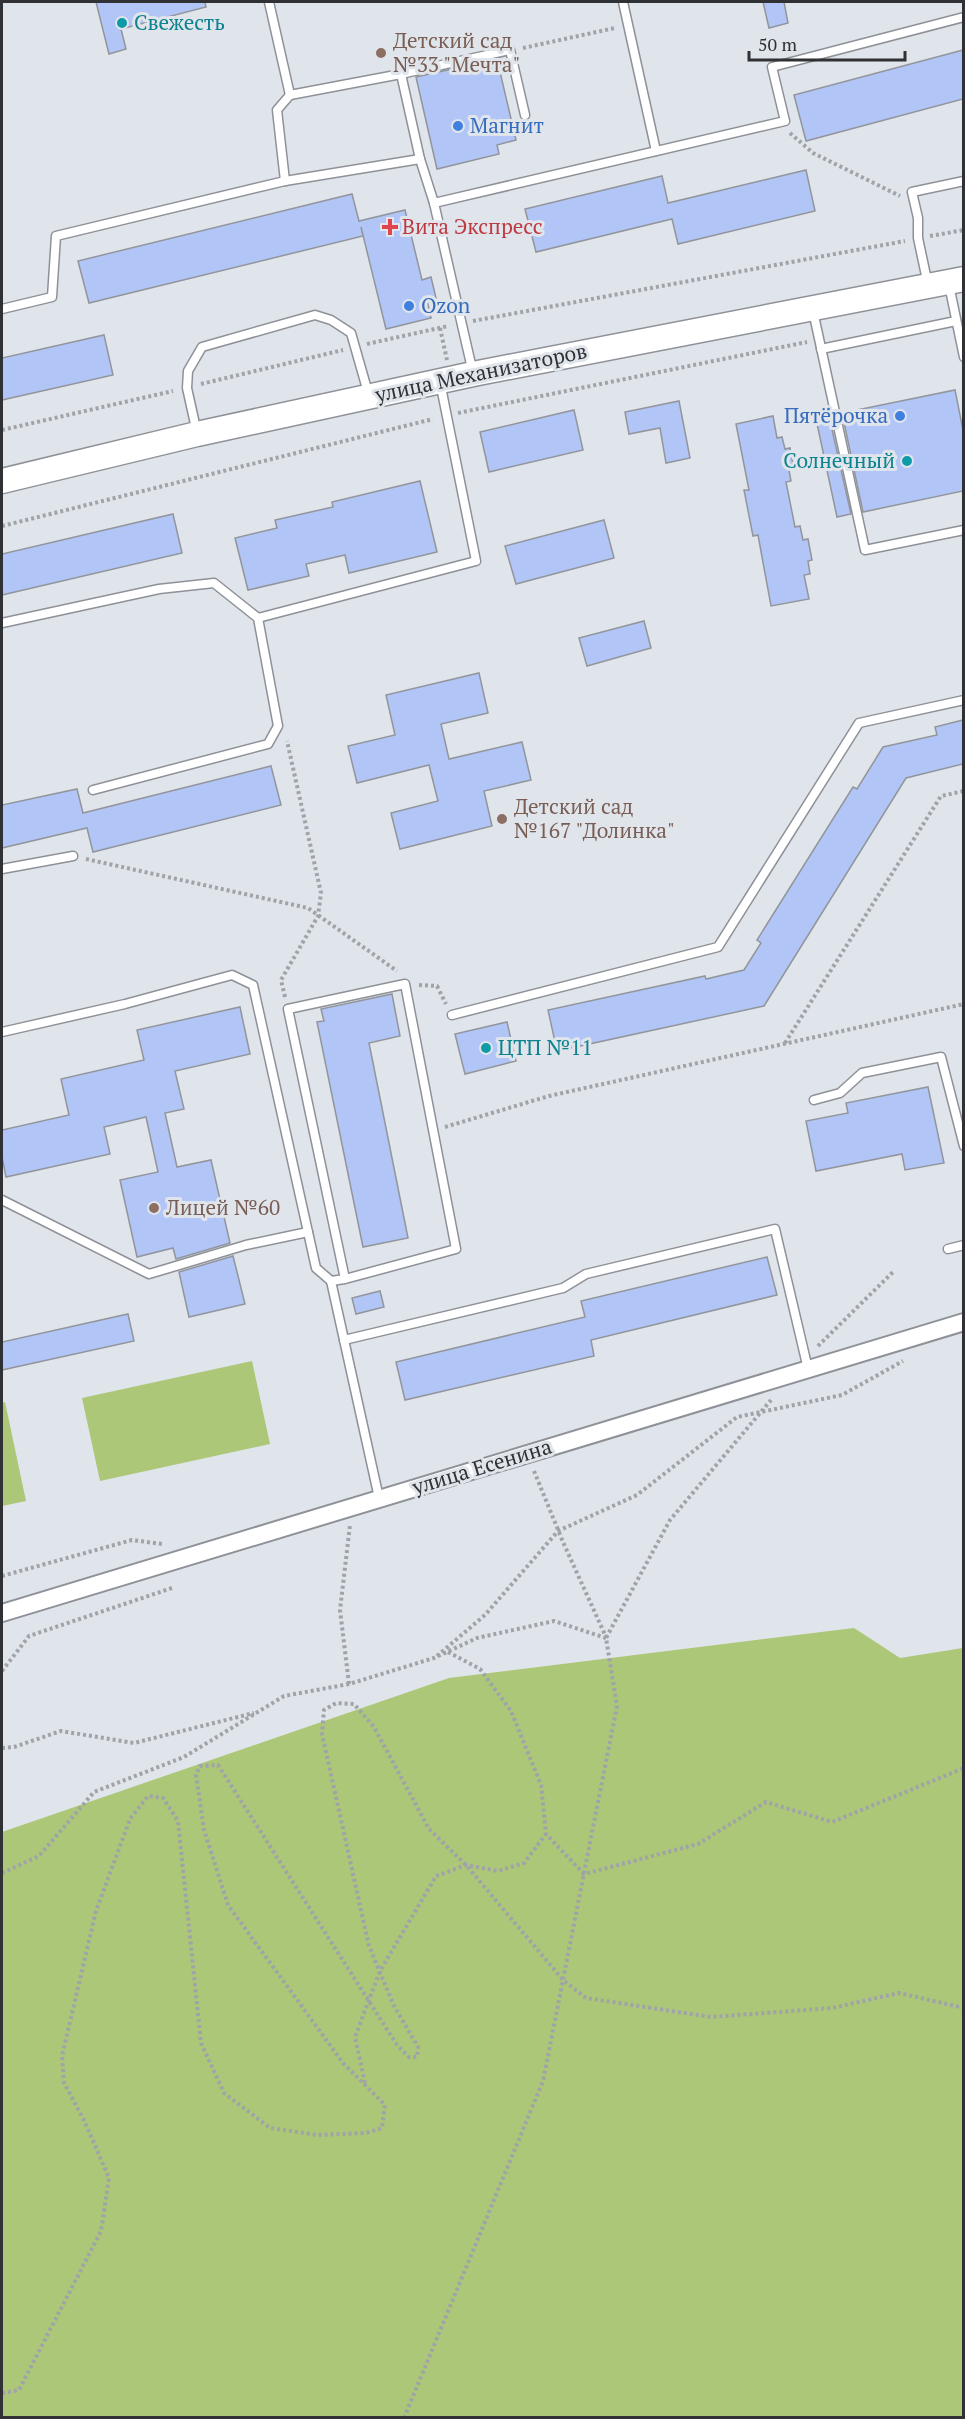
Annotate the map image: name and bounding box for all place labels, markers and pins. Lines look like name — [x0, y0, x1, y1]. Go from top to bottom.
place label: Свежесть — [134, 8, 225, 36]
marker: Свежесть — [115, 16, 129, 30]
place label: Детский сад №33 "Мечта" — [393, 26, 520, 78]
marker: Детский сад №33 "Мечта" — [374, 46, 388, 60]
place label: Магнит — [470, 111, 544, 139]
marker: Магнит — [451, 119, 465, 133]
place label: Вита Экспресс — [402, 212, 543, 240]
marker: Вита Экспресс — [383, 220, 397, 234]
place label: Ozon — [421, 291, 471, 319]
marker: Ozon — [402, 299, 416, 313]
place label: Пятёрочка — [784, 401, 888, 429]
marker: Пятёрочка — [893, 409, 907, 423]
place label: Солнечный — [783, 446, 895, 474]
marker: Солнечный — [900, 454, 914, 468]
place label: Детский сад №167 "Долинка" — [514, 792, 675, 844]
marker: Детский сад №167 "Долинка" — [495, 812, 509, 826]
place label: ЦТП №11 — [498, 1033, 593, 1061]
marker: ЦТП №11 — [479, 1041, 493, 1055]
place label: Лицей №60 — [165, 1193, 280, 1221]
marker: Лицей №60 — [147, 1201, 161, 1215]

